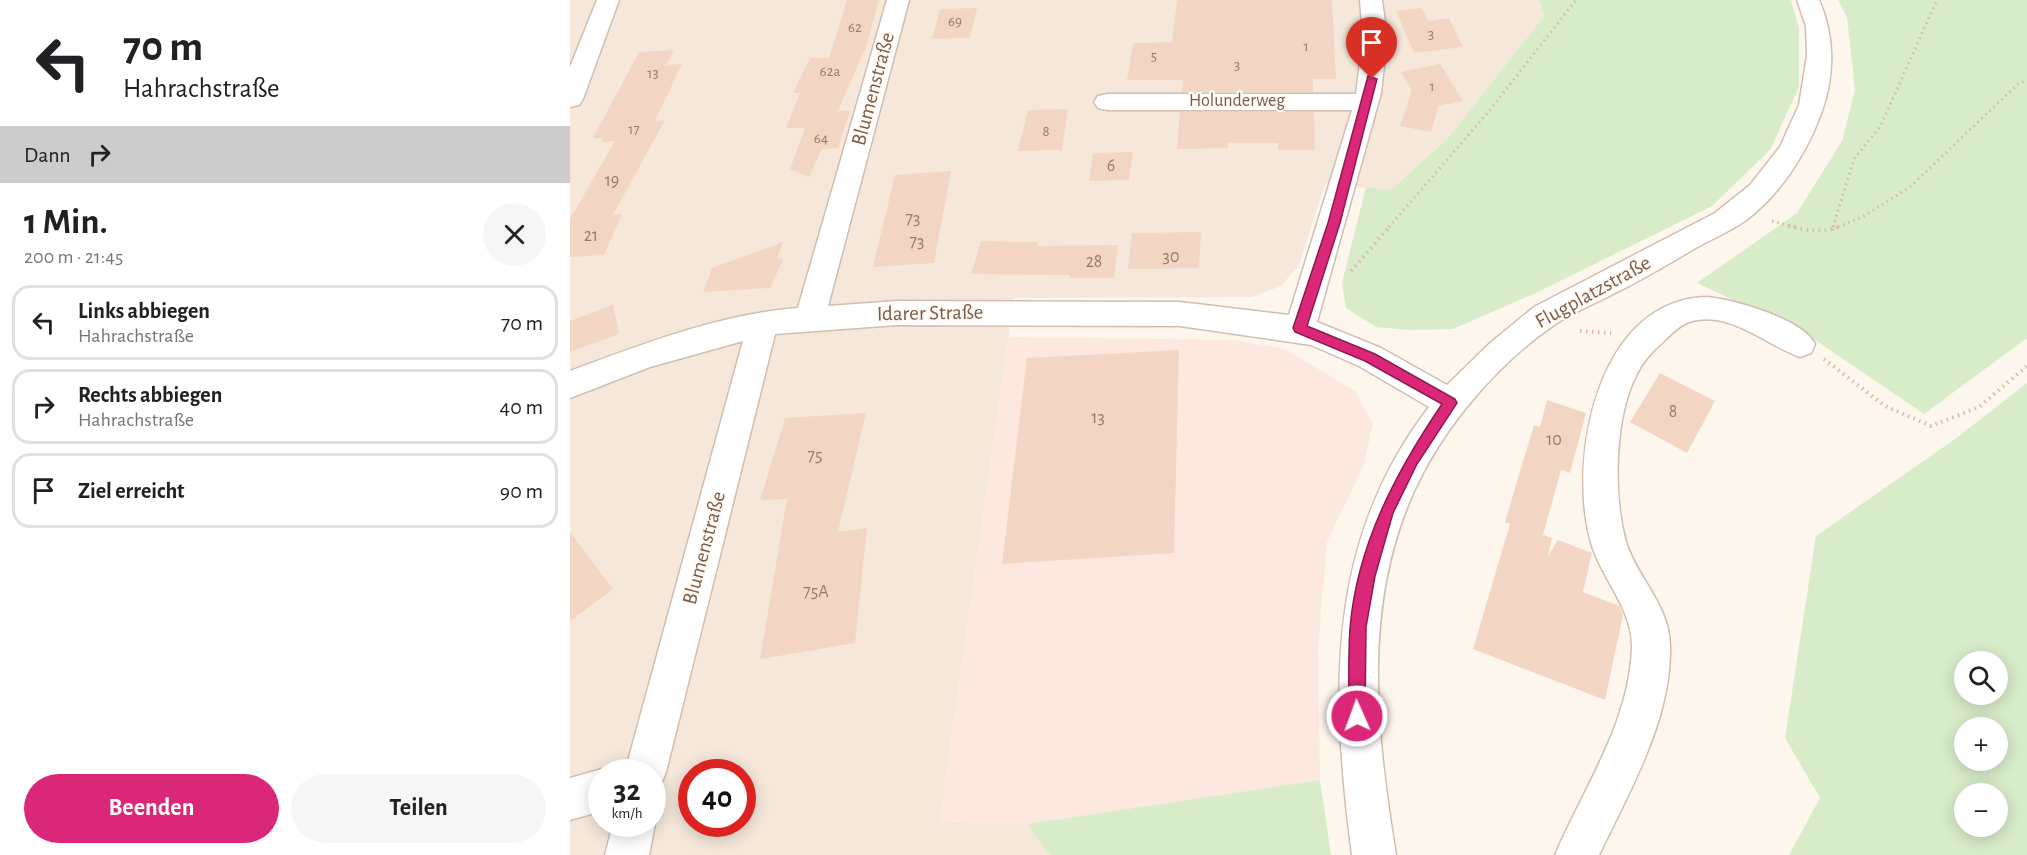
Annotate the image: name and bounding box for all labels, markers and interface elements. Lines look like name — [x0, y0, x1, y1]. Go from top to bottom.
house number: 69 — [948, 14, 962, 29]
pin — [1346, 17, 1397, 79]
house number: 62 — [848, 20, 862, 35]
icon: left — [24, 24, 102, 102]
text: 70 m — [123, 26, 203, 68]
icon: arrive — [1355, 26, 1388, 59]
house number: 3 — [1428, 27, 1434, 42]
street label: Blumenstraße — [848, 30, 898, 148]
house number: 1 — [1303, 39, 1309, 54]
house number: 5 — [1151, 49, 1157, 64]
house number: 3 — [1234, 58, 1240, 73]
house number: 62a — [820, 64, 840, 79]
house number: 13 — [647, 66, 659, 81]
text: Hahrachstraße — [123, 75, 279, 102]
house number: 1 — [1429, 79, 1435, 94]
street label: Holunderweg — [1189, 92, 1285, 110]
house number: 17 — [628, 122, 640, 137]
house number: 8 — [1042, 124, 1050, 139]
house number: 64 — [814, 131, 828, 146]
icon: right — [83, 138, 116, 171]
text: Dann — [24, 144, 71, 166]
house number: 6 — [1107, 157, 1115, 175]
house number: 19 — [605, 172, 619, 190]
button: close — [483, 203, 546, 266]
text: 1 Min. — [24, 204, 108, 240]
house number: 73 — [906, 210, 920, 228]
house number: 21 — [584, 227, 598, 245]
house number: 73 — [910, 233, 924, 251]
text: 200 m · 21:45 — [24, 247, 123, 267]
house number: 30 — [1163, 248, 1179, 266]
street label: Flugplatzstraße — [1532, 252, 1654, 332]
house number: 28 — [1086, 253, 1102, 271]
text: Links abbiegen — [78, 300, 210, 322]
street label: Idarer Straße — [877, 302, 983, 324]
icon: left — [27, 306, 60, 339]
text: 70 m — [501, 312, 543, 334]
text: Hahrachstraße — [78, 326, 194, 346]
text: Rechts abbiegen — [78, 384, 222, 406]
icon: right — [27, 390, 60, 423]
text: 40 m — [500, 396, 543, 418]
house number: 8 — [1669, 403, 1677, 421]
house number: 13 — [1091, 409, 1105, 427]
text: Hahrachstraße — [78, 410, 194, 430]
house number: 10 — [1546, 431, 1562, 449]
house number: 75 — [807, 447, 823, 465]
icon: arrive — [27, 474, 60, 507]
text: Ziel erreicht — [78, 480, 185, 502]
text: 90 m — [500, 480, 543, 502]
street label: Blumenstraße — [679, 489, 729, 607]
house number: 75A — [803, 583, 829, 601]
map controls — [1954, 651, 2008, 837]
button: search — [1954, 651, 2008, 705]
position arrow — [1325, 684, 1389, 748]
button: + — [1954, 717, 2008, 771]
speed limit sign: 40 — [678, 759, 756, 837]
button: Beenden — [24, 774, 279, 843]
button: Teilen — [291, 774, 546, 843]
text: 32 — [613, 776, 641, 806]
button: − — [1954, 783, 2008, 837]
text: km/h — [612, 806, 642, 821]

